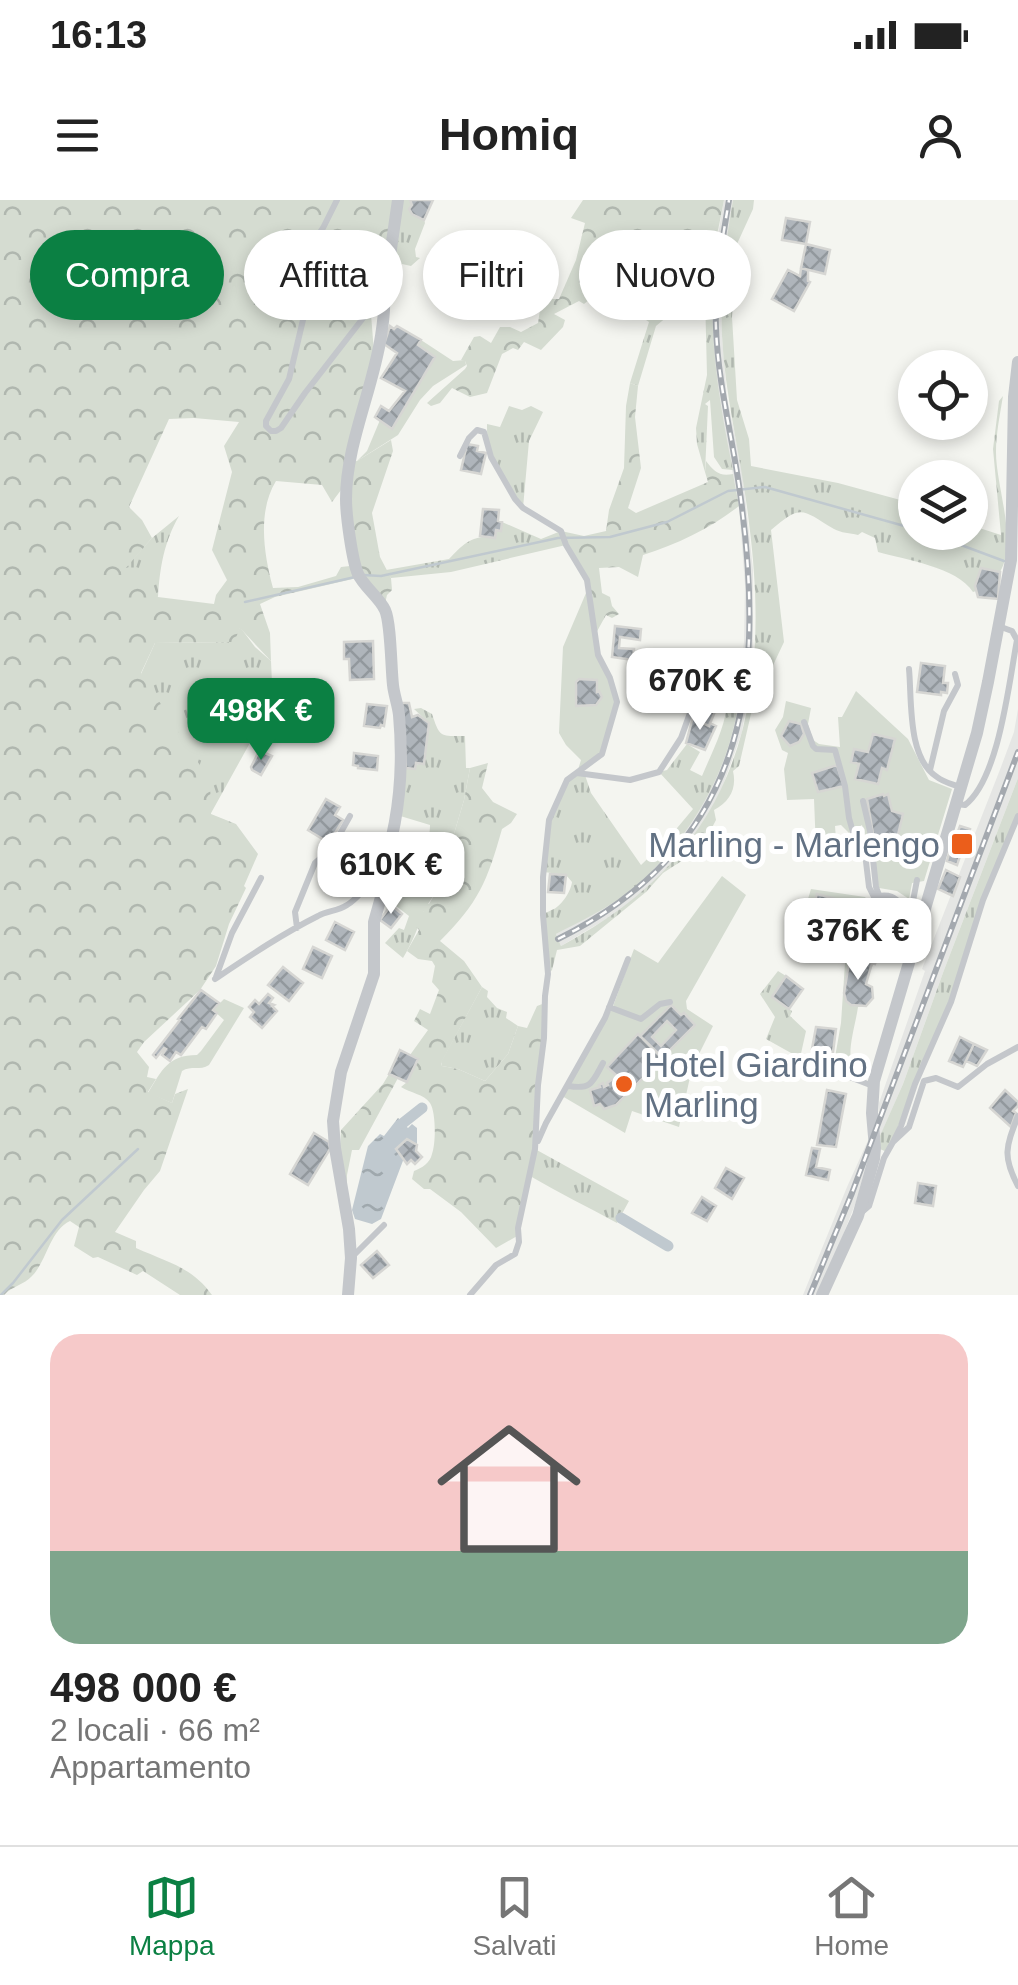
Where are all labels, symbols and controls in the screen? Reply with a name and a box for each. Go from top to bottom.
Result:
text: 16:13 [50,14,147,56]
icon: menu [50,108,105,163]
icon: person [913,108,968,163]
text: Homiq [439,109,579,160]
chip: Compra [30,230,224,320]
chip: Affitta [244,230,403,320]
chip: Filtri [423,230,559,320]
chip: Nuovo [579,230,751,320]
map controls [898,350,988,550]
button: locate [898,350,988,440]
button: layers [898,460,988,550]
pin: 670K € [619,648,781,733]
text: 670K € [648,662,752,698]
pin: 498K € [180,678,342,763]
text: 498K € [209,692,313,728]
place label: Marling - Marlengo [648,825,940,864]
marker: Marling - Marlengo [949,831,975,857]
pin: 610K € [310,832,472,917]
text: 610K € [339,846,443,882]
pin: 376K € [777,898,939,983]
text: 376K € [806,912,910,948]
place label: Hotel Giardino Marling [644,1045,868,1124]
marker: Hotel Giardino Marling [613,1073,635,1095]
icon: home [419,1399,599,1579]
text: 498 000 € [50,1664,237,1711]
text: 2 locali · 66 m² [50,1712,260,1748]
text: Appartamento [50,1749,251,1785]
tab: Mappa [129,1870,215,1962]
tab: Salvati [472,1870,556,1962]
tab: Home [814,1870,889,1962]

